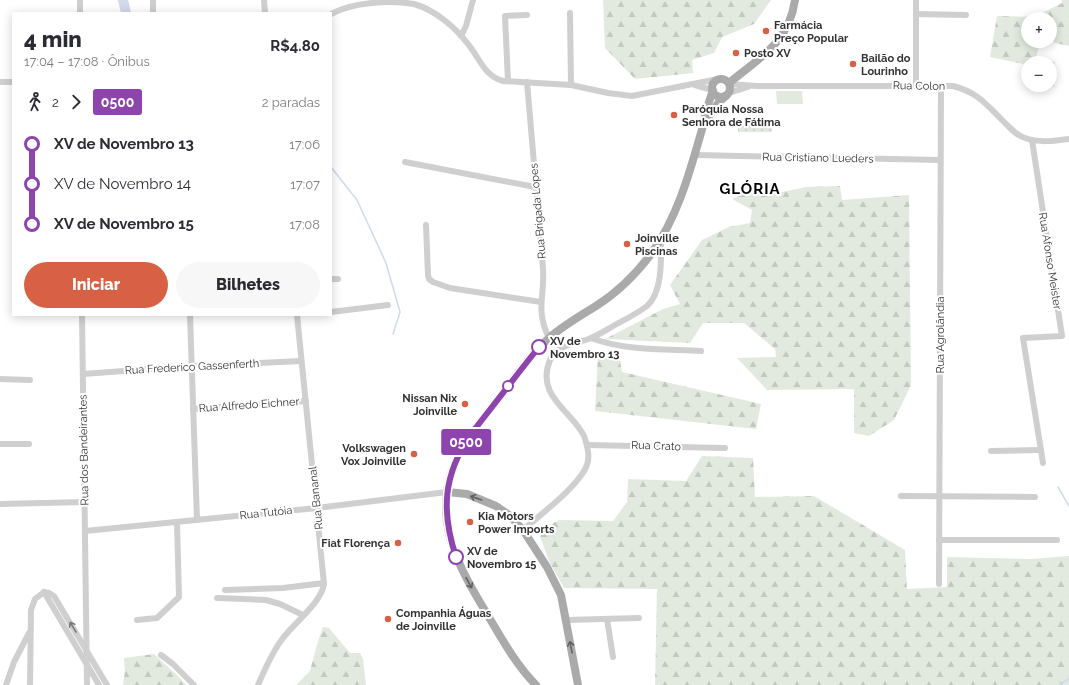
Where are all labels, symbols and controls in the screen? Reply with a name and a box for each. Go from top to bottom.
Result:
map controls [1021,12,1057,92]
button: + [1021,12,1057,48]
place label: Farmácia Preço Popular [774,19,849,45]
text: 4 min [24,26,82,52]
marker: Farmácia Preço Popular [761,26,771,36]
text: R$4.80 [270,37,320,55]
place label: Posto XV [744,47,791,60]
marker: Posto XV [731,48,741,58]
place label: Bailão do Lourinho [861,52,911,78]
text: 17:04 – 17:08 · Ônibus [24,54,150,69]
button: − [1021,56,1057,92]
marker: Bailão do Lourinho [848,59,858,69]
street label: Rua Colon [893,79,945,93]
icon: walk [24,91,46,113]
icon: forward [65,91,87,113]
text: 0500 [101,94,134,110]
text: 2 [52,95,59,110]
text: 2 paradas [262,95,320,110]
place label: Paróquia Nossa Senhora de Fátima [682,103,780,129]
marker: Paróquia Nossa Senhora de Fátima [669,110,679,120]
text: XV de Novembro 13 [54,135,194,153]
text: 17:06 [289,137,320,152]
street label: Rua Cristiano Lueders [762,151,874,165]
street label: Rua Brigada Lopes [527,163,549,259]
text: XV de Novembro 14 [54,175,191,193]
text: 17:07 [290,177,320,192]
district label: GLÓRIA [719,180,781,198]
street label: Rua Afonso Meister [1036,212,1064,311]
text: XV de Novembro 15 [54,215,194,233]
text: 17:08 [289,217,320,232]
place label: Joinville Piscinas [635,232,679,258]
marker: Joinville Piscinas [622,239,632,249]
button: Iniciar [24,262,168,308]
button: Bilhetes [176,262,320,308]
street label: Rua Agrolândia [934,296,947,374]
place label: XV de Novembro 13 [549,335,619,361]
marker: XV de Novembro 13 [531,339,547,355]
street label: Rua Frederico Gassenferth [124,357,260,377]
unlabelled marker [502,380,514,392]
place label: Nissan Nix Joinville [402,392,457,418]
street label: Rua dos Bandeirantes [77,394,91,506]
street label: Rua Alfredo Eichner [198,395,300,415]
marker: Nissan Nix Joinville [460,399,470,409]
line badge: 0500 [438,429,494,455]
text: 0500 [449,434,483,450]
street label: Rua Crato [631,439,682,453]
place label: Volkswagen Vox Joinville [341,442,406,468]
marker: Volkswagen Vox Joinville [409,449,419,459]
street label: Rua Bananal [306,466,326,530]
one-way arrow [471,493,483,501]
street label: Rua Tutóia [239,504,293,522]
place label: Kia Motors Power Imports [478,510,555,536]
marker: Kia Motors Power Imports [465,517,475,527]
place label: Fiat Florença [321,537,390,550]
marker: Fiat Florença [393,538,403,548]
place label: XV de Novembro 15 [466,545,536,571]
marker: XV de Novembro 15 [448,549,464,565]
one-way arrow [465,577,473,589]
place label: Companhia Águas de Joinville [396,606,492,633]
marker: Companhia Águas de Joinville [383,614,393,624]
one-way arrow [68,621,76,633]
one-way arrow [567,641,575,654]

